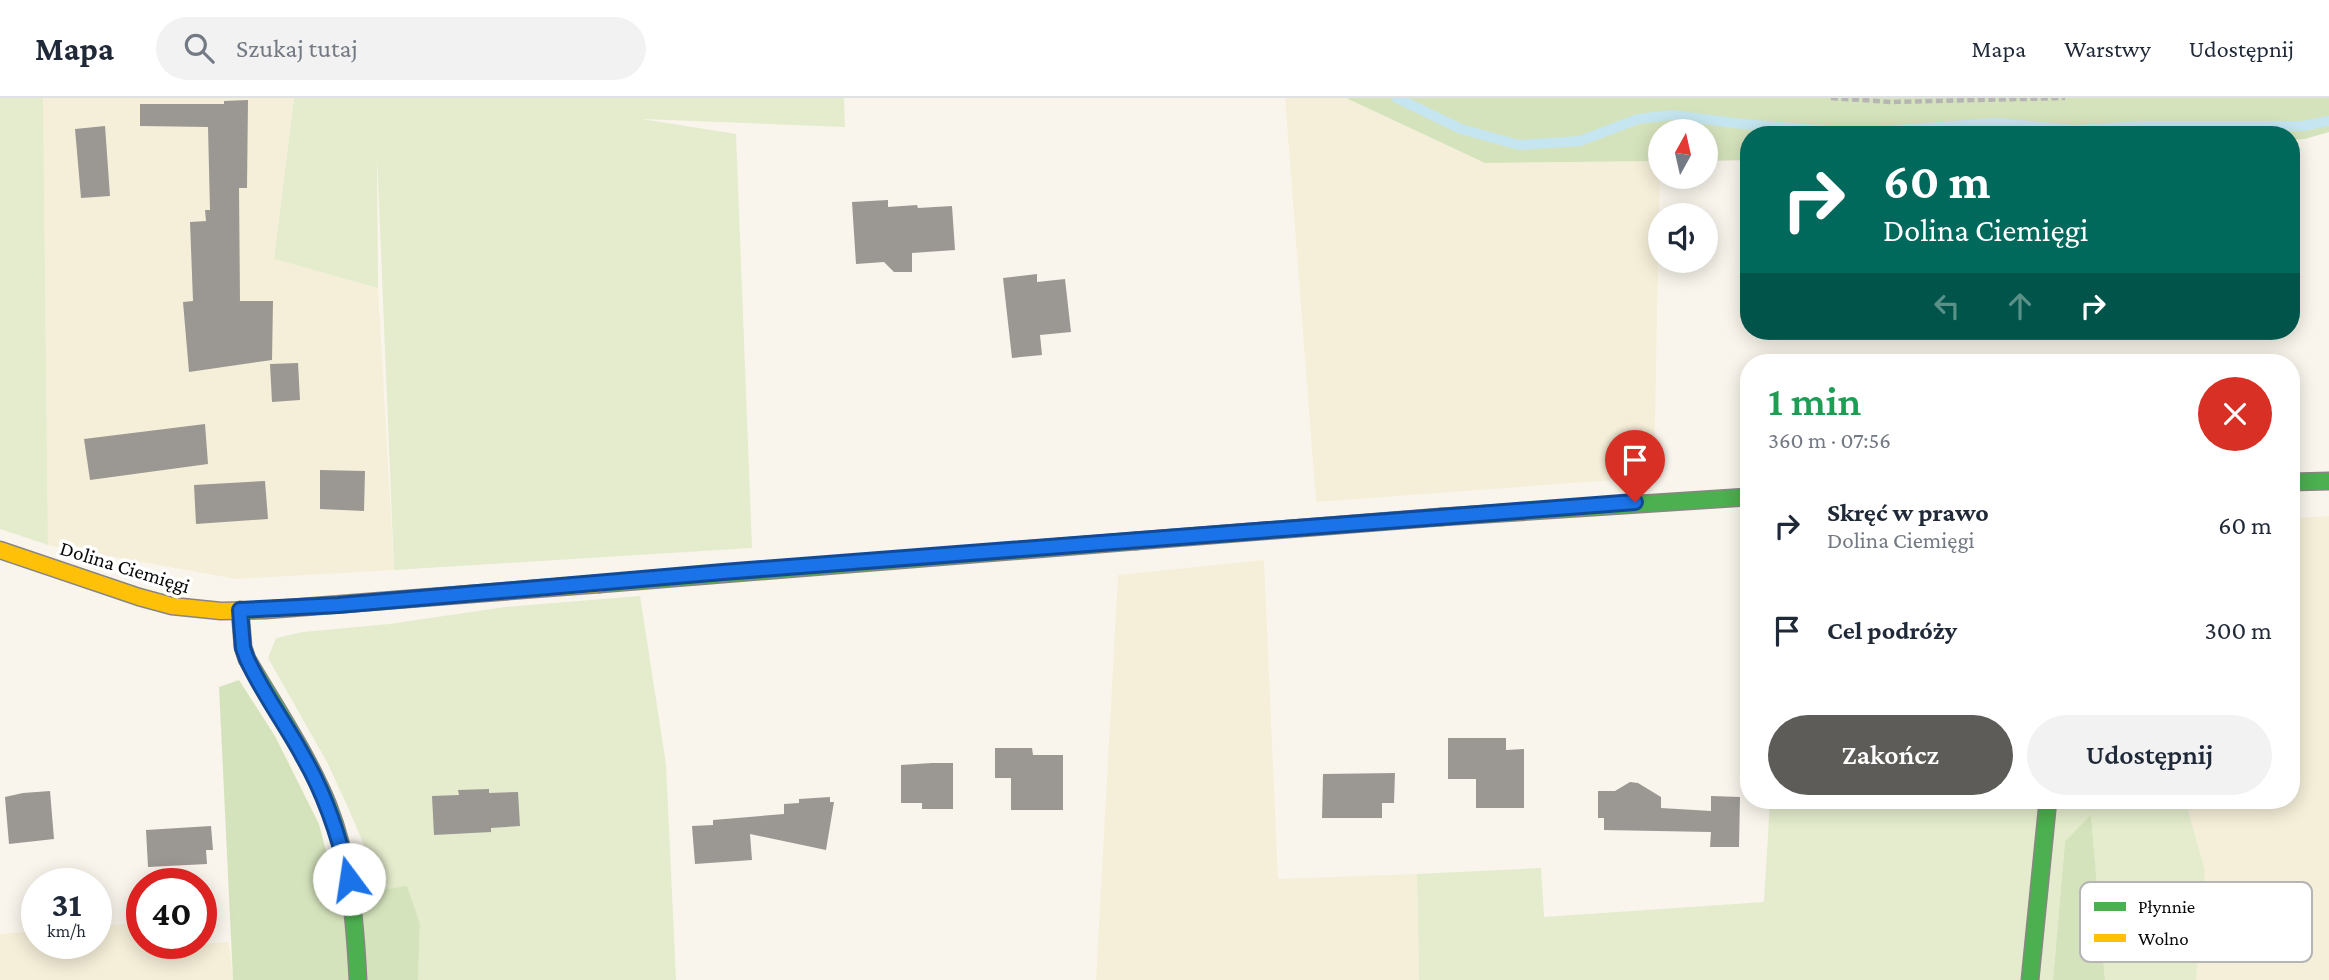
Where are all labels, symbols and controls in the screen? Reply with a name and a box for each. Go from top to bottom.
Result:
search box [156,17,646,80]
icon: search [180,29,218,67]
text: Mapa [35,30,114,67]
text: Szukaj tutaj [236,34,358,63]
text: Mapa [1971,35,2026,62]
text: Warstwy [2064,35,2151,62]
text: Udostępnij [2189,35,2294,62]
north arrow [1648,119,1718,189]
map controls [1648,119,1718,273]
icon: right [1768,154,1859,245]
text: 60 m [1883,154,1990,209]
button: sound [1648,203,1718,273]
text: Dolina Ciemięgi [1883,212,2088,248]
icon: left [1928,287,1966,325]
icon: ahead [2001,287,2039,325]
icon: right [2074,287,2112,325]
text: 1 min [1768,377,1861,424]
button: close [2198,377,2272,451]
text: 360 m · 07:56 [1768,427,1891,453]
pin [1605,430,1665,502]
icon: arrive [1616,441,1654,479]
text: Skręć w prawo [1827,498,1989,527]
icon: right [1768,507,1806,545]
text: 60 m [2218,511,2272,540]
text: Dolina Ciemięgi [1827,527,1975,553]
street label: Dolina Ciemięgi [57,536,193,598]
icon: arrive [1768,612,1806,650]
text: Cel podróży [1827,616,1957,645]
text: 300 m [2204,616,2272,645]
button: Zakończ [1768,715,2013,795]
button: Udostępnij [2027,715,2272,795]
position arrow [312,842,386,916]
speed limit sign: 40 [126,868,217,959]
legend [2080,882,2312,962]
text: 31 [51,885,82,924]
text: Płynnie [2138,896,2195,917]
text: km/h [47,921,86,941]
text: Wolno [2138,928,2189,949]

